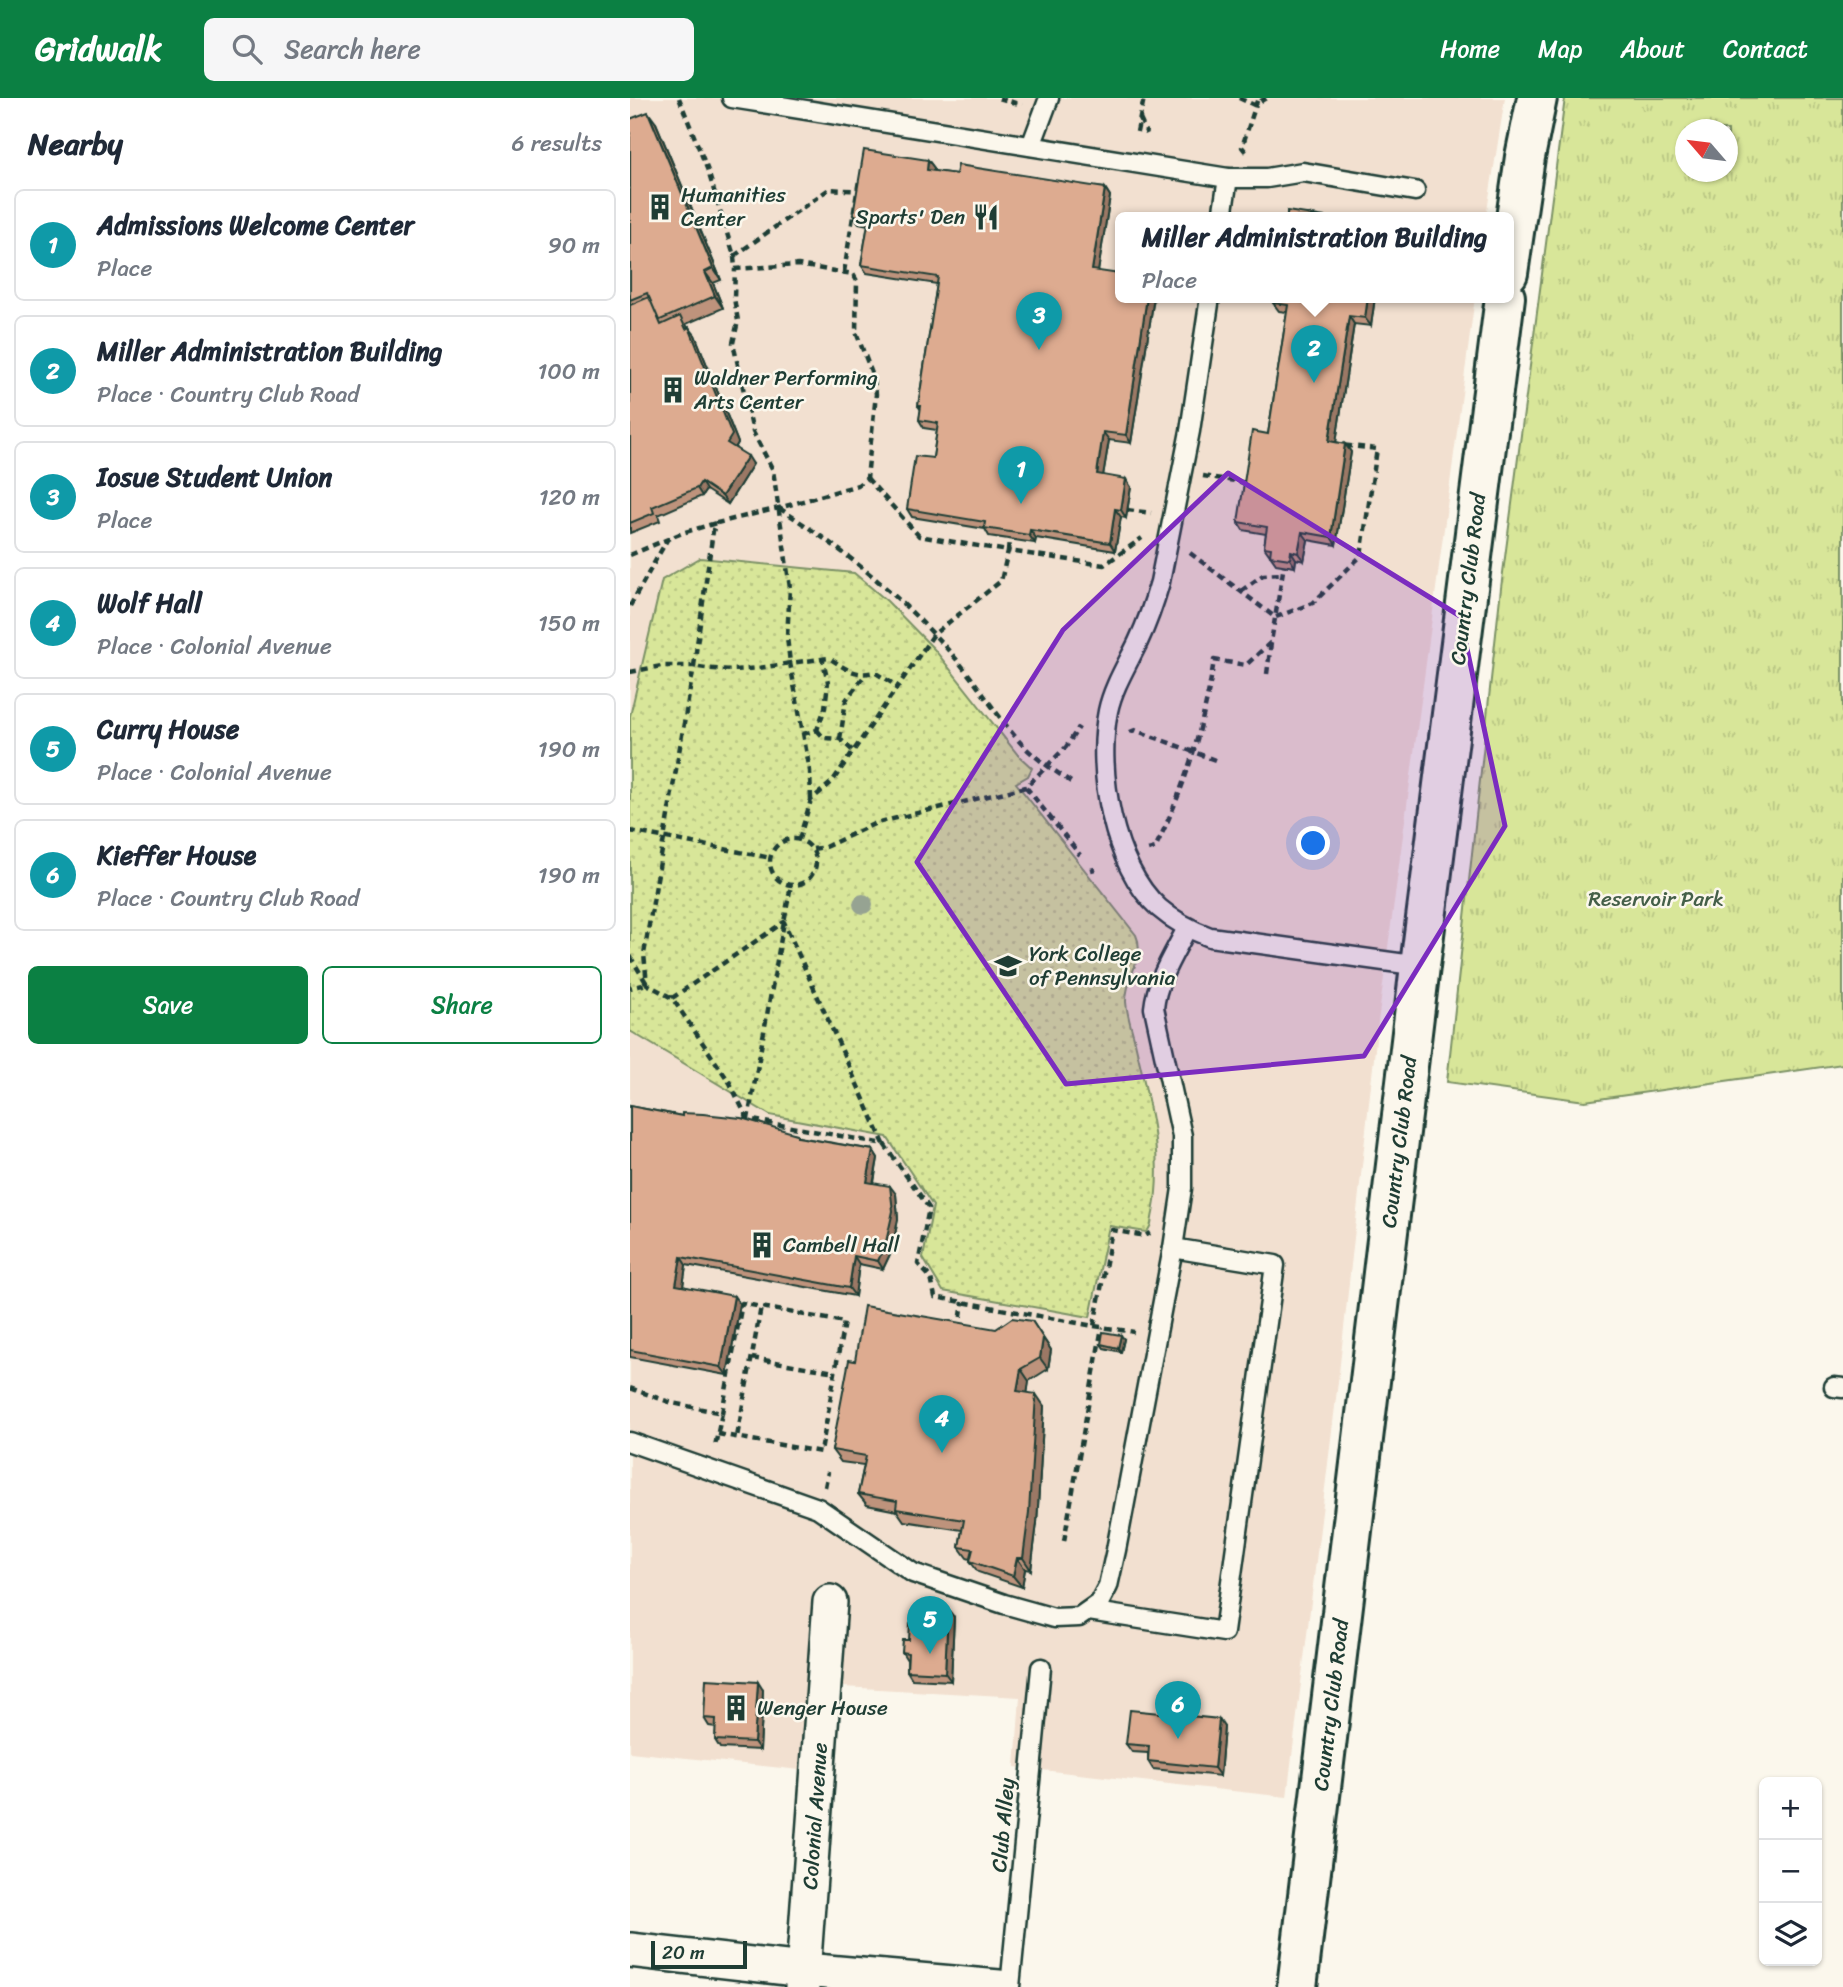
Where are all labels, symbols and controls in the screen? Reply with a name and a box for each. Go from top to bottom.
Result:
search box [204,18,694,81]
text: Gridwalk [35,20,162,78]
text: Search here [284,26,421,72]
text: Home [1440,28,1500,70]
text: Map [1538,28,1582,70]
text: About [1620,28,1685,70]
text: Contact [1723,28,1808,70]
icon: search [228,30,266,68]
text: Nearby [28,117,123,171]
north arrow [1675,119,1738,182]
text: 6 results [512,123,602,164]
place label: Humanities Center [681,176,786,238]
building icon: Humanities Center [645,192,675,222]
place label: Sparts' Den [855,198,965,236]
text: Admissions Welcome Center [97,202,414,248]
restaurant icon: Sparts' Den [971,202,1001,232]
popup [1115,212,1514,303]
text: Miller Administration Building [1142,214,1487,260]
text: 1 [48,225,58,266]
text: 90 m [548,225,600,266]
text: Place [97,248,152,289]
text: Place [1142,260,1197,301]
pin: 3 [1016,292,1062,350]
pin: 2 [1291,325,1337,383]
text: Miller Administration Building [97,328,443,374]
text: 2 [46,351,60,392]
text: 100 m [537,351,600,392]
place label: Waldner Performing Arts Center [693,359,878,421]
text: Place · Country Club Road [97,374,359,415]
building icon: Waldner Performing Arts Center [658,375,688,405]
pin: 1 [998,446,1044,504]
text: Iosue Student Union [97,454,332,500]
text: 3 [47,477,59,518]
text: 120 m [539,477,600,518]
street label: Country Club Road [1439,489,1498,667]
text: Place [97,500,152,541]
text: Wolf Hall [97,580,202,626]
text: 4 [46,603,60,644]
text: 150 m [538,603,600,644]
text: Place · Colonial Avenue [97,626,332,667]
text: Curry House [97,706,239,752]
text: 5 [46,729,60,770]
text: 190 m [538,729,600,770]
text: Place · Colonial Avenue [97,752,332,793]
your location [1296,826,1330,860]
text: Kieffer House [97,832,256,878]
text: 6 [46,855,60,896]
text: 190 m [538,855,600,896]
text: Place · Country Club Road [97,878,359,919]
park label: Reservoir Park [1588,880,1724,918]
place label: York College of Pennsylvania [1029,935,1176,997]
school or university icon: York College of Pennsylvania [993,951,1023,981]
button: Save [28,966,308,1044]
button: Share [322,966,602,1044]
street label: Country Club Road [1370,1052,1429,1230]
place label: Cambell Hall [783,1226,901,1264]
building icon: Cambell Hall [747,1230,777,1260]
pin: 4 [919,1395,965,1453]
pin: 5 [907,1596,953,1654]
street label: Country Club Road [1302,1615,1361,1793]
pin: 6 [1155,1681,1201,1739]
place label: Wenger House [757,1689,888,1727]
building icon: Wenger House [721,1693,751,1723]
street label: Colonial Avenue [791,1741,839,1891]
street label: Club Alley [980,1776,1026,1874]
map controls [1759,1777,1822,1966]
button: + [1759,1777,1822,1840]
button: − [1759,1840,1822,1903]
button: layers [1759,1903,1822,1966]
text: 20 m [662,1936,705,1969]
scale bar [651,1938,747,1970]

